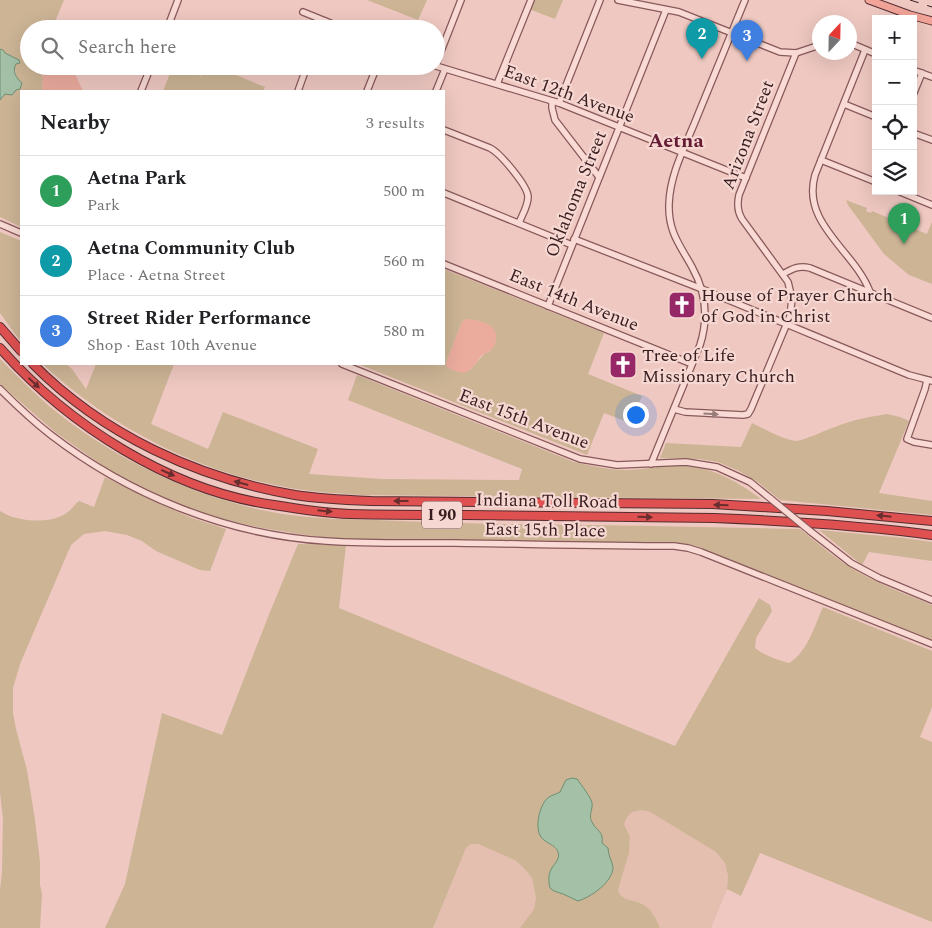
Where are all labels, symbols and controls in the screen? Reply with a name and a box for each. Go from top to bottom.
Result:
north arrow [812,15,857,60]
map controls [872,15,917,195]
button: + [872,15,917,60]
pin: 2 [686,18,718,59]
search box [20,20,445,75]
pin: 3 [731,20,763,61]
text: Search here [78,33,177,62]
icon: search [38,34,66,62]
street label: East 12th Avenue [500,58,638,130]
button: − [872,60,917,105]
street label: Arizona Street [715,76,781,194]
button: locate [872,105,917,150]
text: Nearby [40,107,110,139]
text: 3 results [366,111,425,135]
district label: Aetna [648,126,704,156]
street label: Oklahoma Street [538,127,614,261]
button: layers [872,150,917,195]
text: Aetna Park [87,164,186,193]
text: 1 [52,179,60,203]
text: 500 m [383,179,425,203]
text: Park [87,193,120,217]
pin: 1 [888,203,920,244]
text: Aetna Community Club [87,234,295,263]
text: 2 [52,249,60,273]
text: 560 m [383,249,425,273]
street label: East 14th Avenue [505,262,643,338]
text: Place · Aetna Street [87,263,225,287]
place label: House of Prayer Church of God in Christ [701,282,893,330]
church icon: House of Prayer Church of God in Christ [667,290,697,320]
text: Street Rider Performance [87,304,311,333]
text: 3 [52,319,60,343]
text: 580 m [383,319,425,343]
text: Shop · East 10th Avenue [87,333,257,357]
place label: Tree of Life Missionary Church [642,342,795,390]
church icon: Tree of Life Missionary Church [608,350,638,380]
one-way arrow [27,377,39,389]
street label: East 15th Avenue [455,382,593,456]
your location [623,402,649,428]
one-way arrow [703,410,719,418]
one-way arrow [161,470,175,478]
one-way arrow [233,479,248,487]
street label: Indiana Toll Road [476,486,618,516]
one-way arrow [393,497,409,505]
one-way arrow [713,500,729,508]
road number: I 90 [422,502,462,528]
one-way arrow [317,507,333,515]
one-way arrow [875,512,891,520]
one-way arrow [637,513,653,521]
street label: East 15th Place [484,515,606,545]

